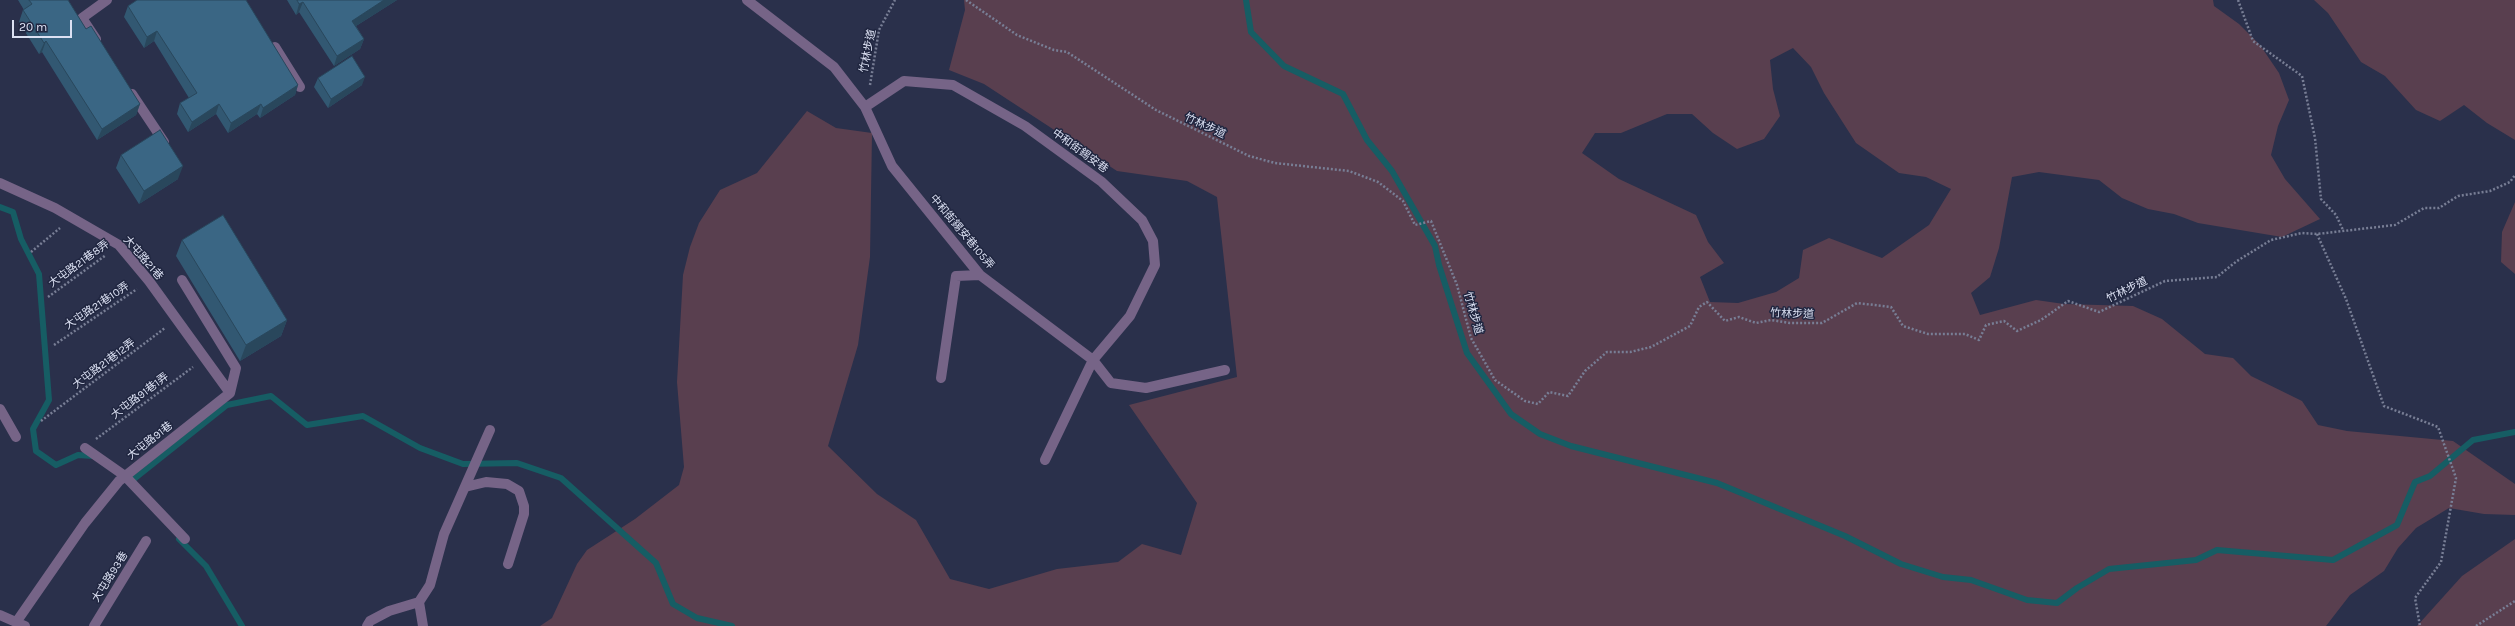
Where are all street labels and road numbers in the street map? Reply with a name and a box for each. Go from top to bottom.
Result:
street label: 竹林步道 [857,28,879,74]
street label: 竹林步道 [1182,111,1228,141]
street label: 中和街錫安巷 [1049,126,1111,176]
street label: 中和街錫安巷105弄 [927,192,997,272]
street label: 大屯路21巷 [120,233,166,283]
street label: 大屯路21巷8弄 [46,238,112,290]
street label: 竹林步道 [2104,274,2150,306]
street label: 大屯路21巷10弄 [62,280,132,332]
street label: 竹林步道 [1461,290,1485,336]
street label: 竹林步道 [1770,307,1814,321]
street label: 大屯路21巷12弄 [70,336,138,392]
street label: 大屯路91巷1弄 [109,370,171,422]
street label: 大屯路91巷 [125,419,175,463]
street label: 大屯路93巷 [89,549,131,605]

